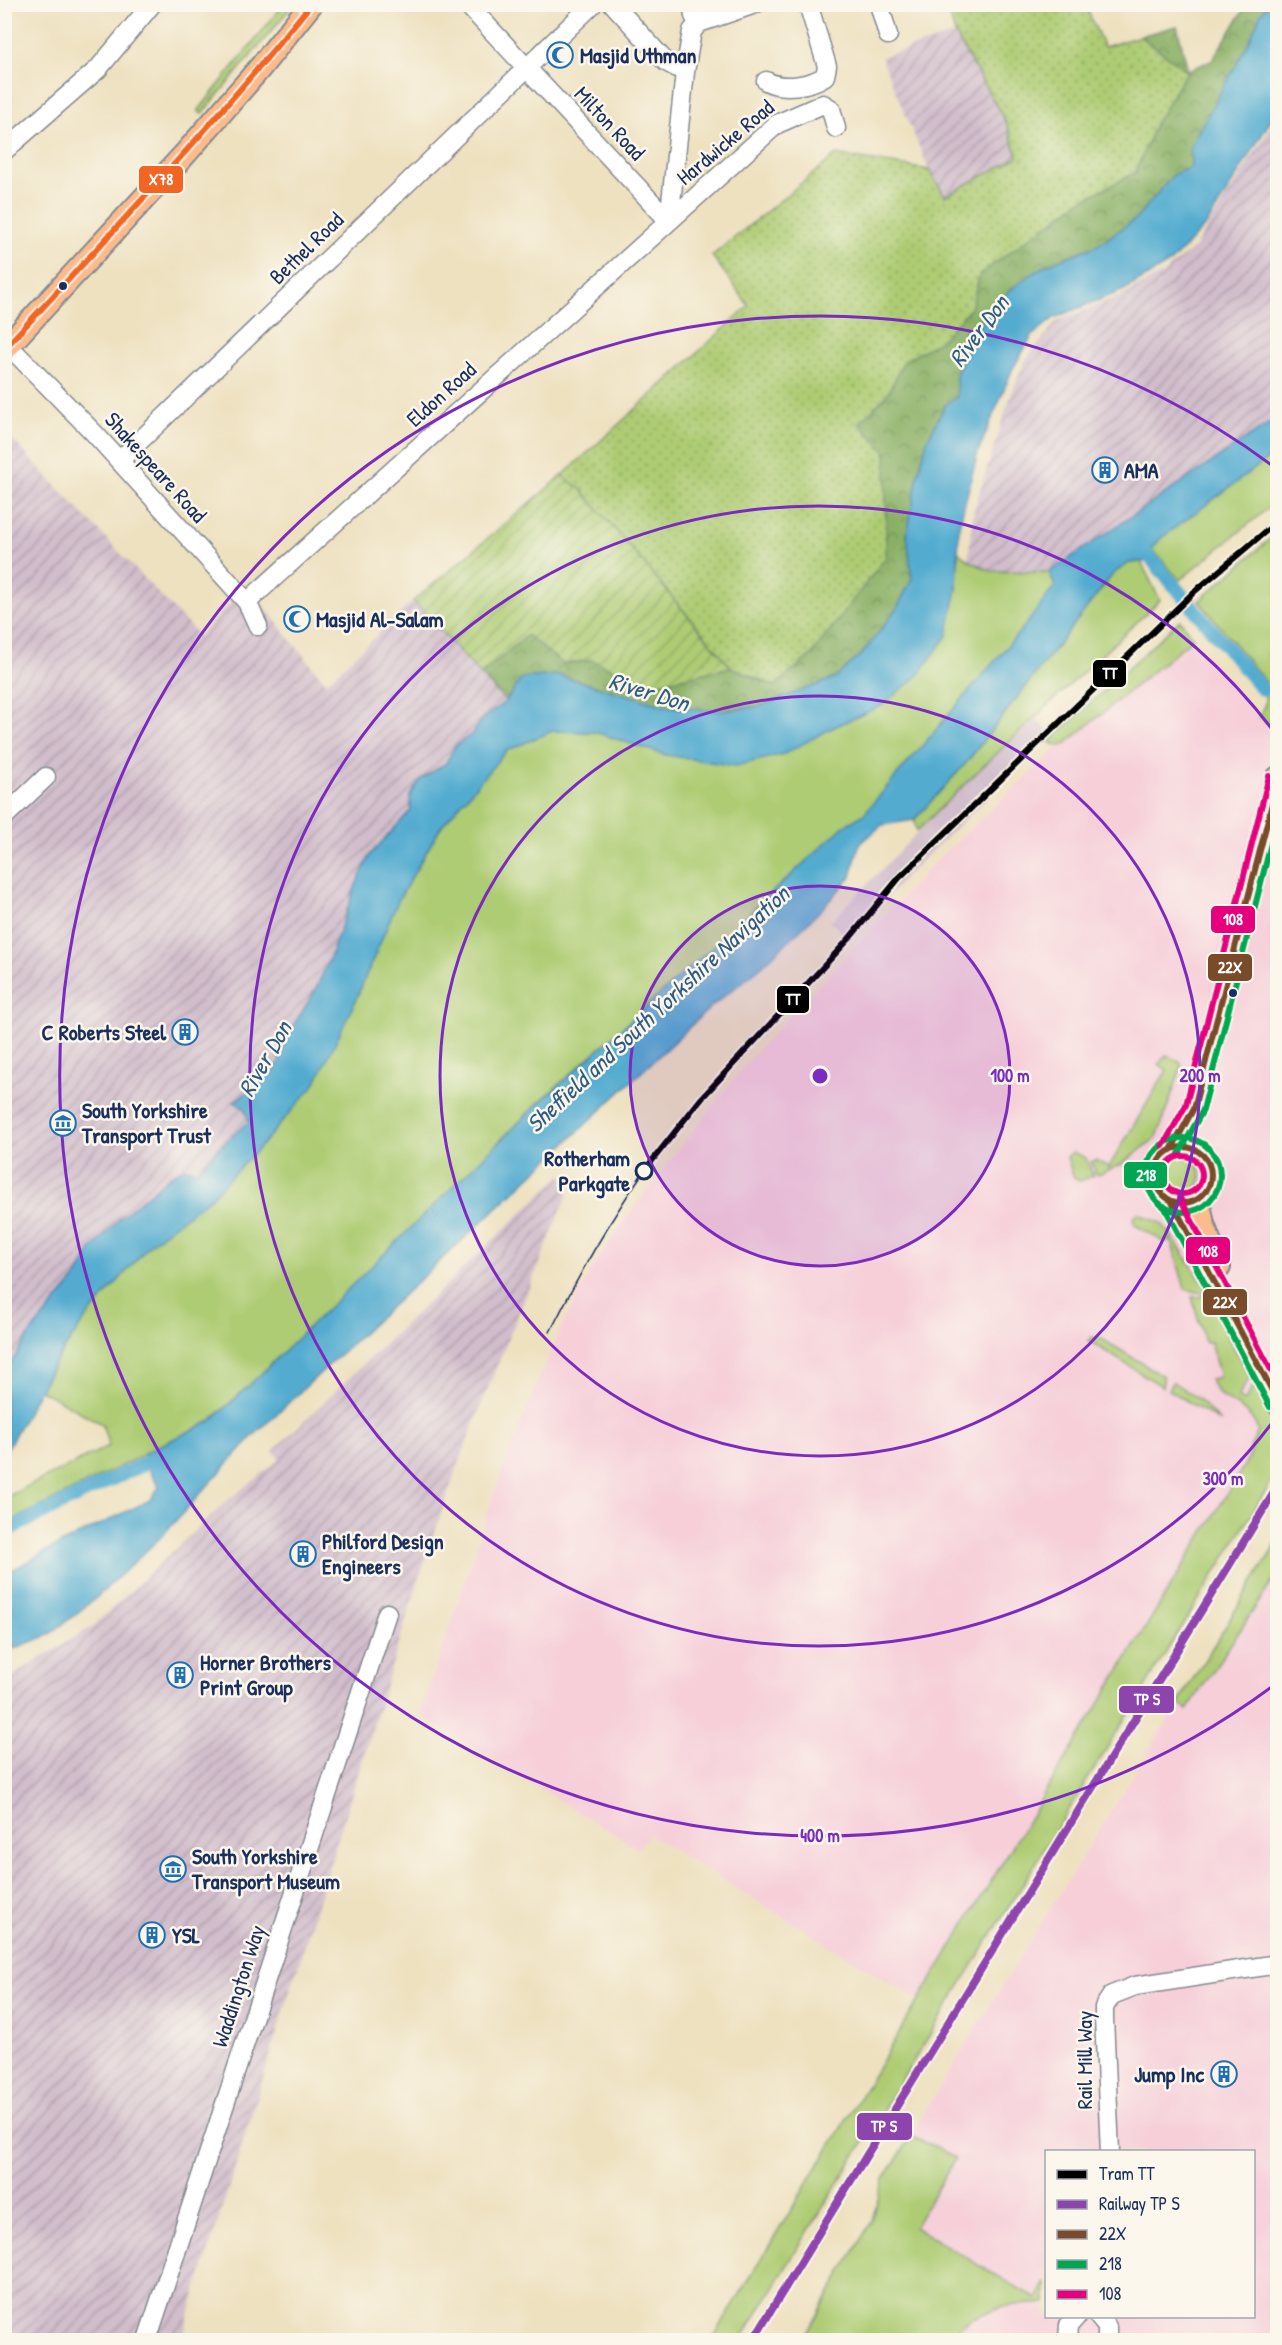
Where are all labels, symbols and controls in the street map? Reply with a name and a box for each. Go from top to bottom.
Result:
mosque icon: Masjid Uthman [545,40,575,70]
place label: Masjid Uthman [580,40,696,70]
street label: Milton Road [568,79,652,167]
street label: Hardwicke Road [670,92,780,192]
line badge: X78 [138,165,184,194]
text: X78 [149,168,173,190]
street label: Bethel Road [262,205,350,291]
unlabelled marker [57,280,69,292]
water label: River Don [941,286,1017,373]
street label: Eldon Road [400,354,483,433]
street label: Shakespeare Road [98,405,214,529]
building icon: AMA [1090,455,1120,485]
place label: AMA [1124,455,1159,485]
mosque icon: Masjid Al-Salam [282,604,312,634]
place label: Masjid Al-Salam [316,604,444,634]
line badge: TT [1092,659,1127,688]
text: TT [1102,662,1118,684]
water label: River Don [605,664,695,719]
water label: Sheffield and South Yorkshire Navigation [519,876,798,1140]
line badge: 108 [1210,905,1256,934]
text: 108 [1223,908,1243,930]
line badge: 22X [1207,953,1253,982]
text: 22X [1218,956,1243,978]
line badge: TT [776,985,810,1014]
unlabelled marker [1227,987,1239,999]
text: TT [785,988,801,1010]
water label: River Don [230,1013,300,1102]
place label: C Roberts Steel [42,1017,167,1047]
building icon: C Roberts Steel [170,1017,200,1047]
text: 100 m [990,1063,1030,1088]
text: 200 m [1180,1063,1220,1088]
centre of rings [810,1066,830,1086]
place label: South Yorkshire Transport Trust [81,1095,212,1151]
museum icon: South Yorkshire Transport Trust [48,1108,78,1138]
place label: Rotherham Parkgate [544,1143,630,1199]
line badge: 218 [1123,1161,1168,1189]
marker: Rotherham Parkgate [635,1162,653,1180]
text: 218 [1136,1164,1156,1186]
line badge: 108 [1185,1236,1231,1265]
text: 108 [1198,1240,1218,1262]
line badge: 22X [1202,1288,1248,1316]
text: 22X [1213,1291,1238,1313]
text: 300 m [1203,1466,1243,1491]
place label: Philford Design Engineers [322,1526,444,1582]
building icon: Philford Design Engineers [288,1539,318,1569]
place label: Horner Brothers Print Group [200,1647,331,1703]
building icon: Horner Brothers Print Group [165,1660,195,1690]
line badge: TP S [1118,1685,1175,1714]
text: TP S [1133,1688,1161,1710]
text: 400 m [800,1823,840,1848]
place label: South Yorkshire Transport Museum [191,1841,340,1897]
museum icon: South Yorkshire Transport Museum [158,1854,188,1884]
building icon: YSL [137,1920,167,1950]
place label: YSL [172,1920,200,1950]
street label: Waddington Way [204,1921,272,2051]
street label: Rail Mill Way [1069,2011,1099,2109]
place label: Jump Inc [1134,2059,1204,2090]
building icon: Jump Inc [1209,2059,1239,2089]
line badge: TP S [856,2112,913,2141]
text: TP S [870,2115,898,2137]
legend [1045,2150,1255,2318]
text: Tram TT [1099,2161,1155,2186]
text: Railway TP S [1099,2191,1180,2216]
text: 22X [1099,2221,1127,2246]
text: 218 [1099,2251,1122,2276]
text: 108 [1099,2281,1122,2306]

